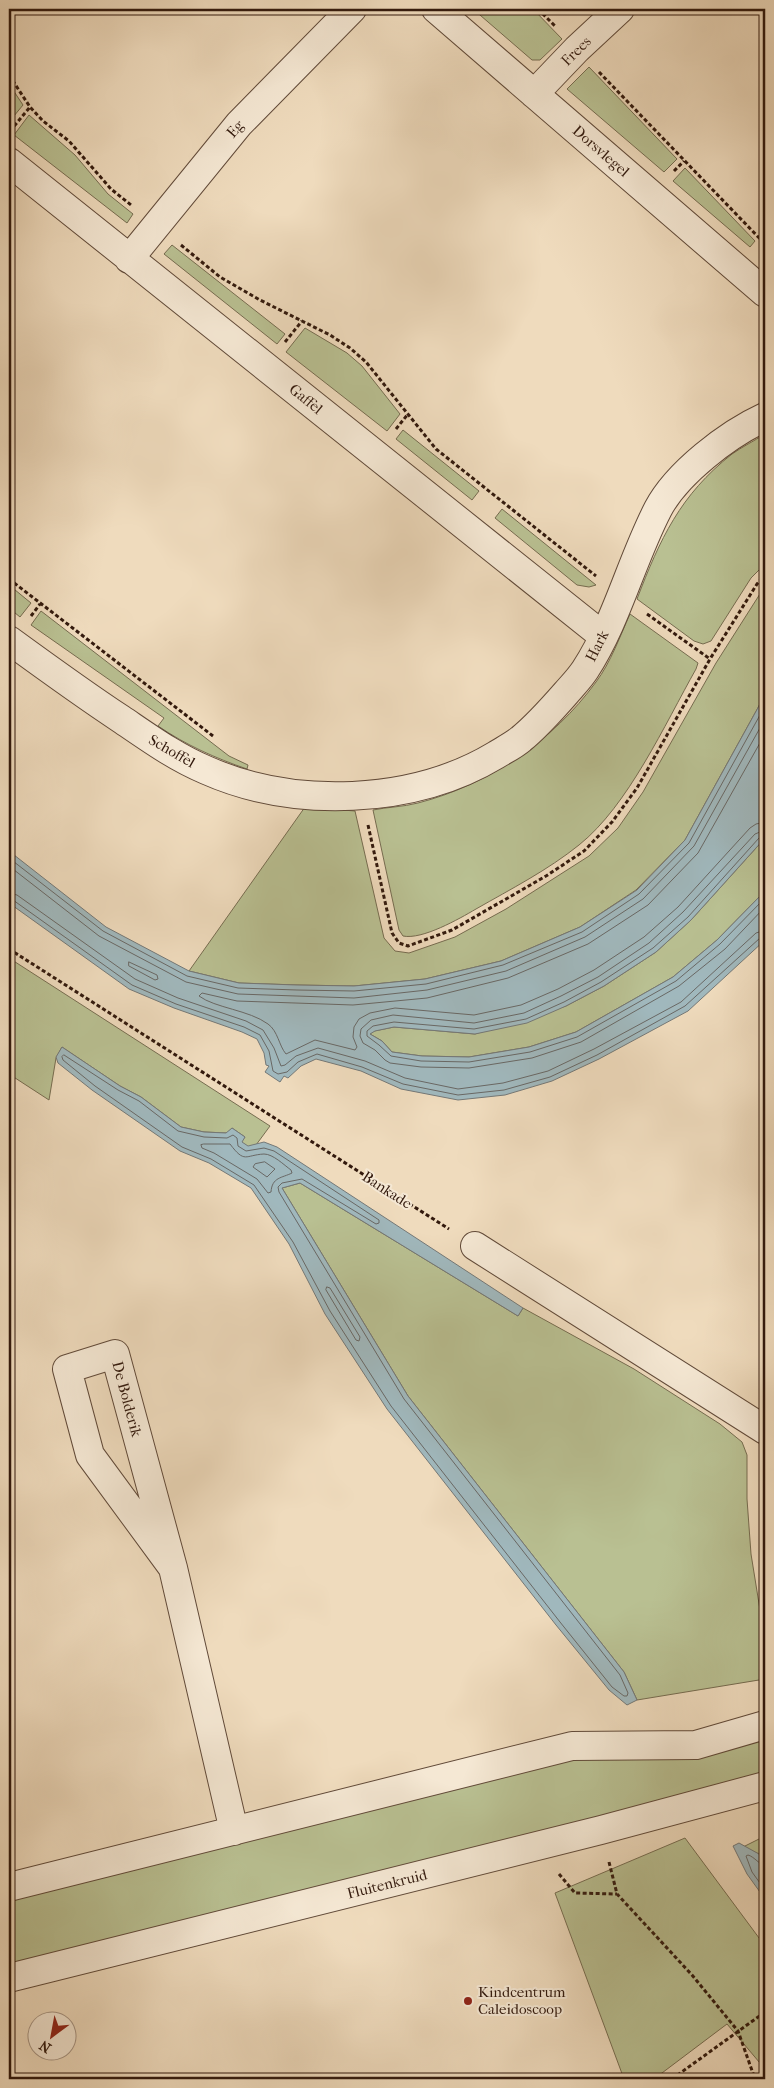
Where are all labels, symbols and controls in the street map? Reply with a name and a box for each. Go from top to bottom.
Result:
street label: Frees [557,32,595,70]
street label: Eg [223,116,248,141]
street label: Dorsvlegel [569,121,633,181]
street label: Gaffel [286,380,326,418]
street label: Hark [582,627,613,665]
street label: Schoffel [146,731,198,771]
street label: Bankade [359,1167,416,1213]
street label: De Bolderik [108,1359,146,1439]
street label: Fluitenkruid [345,1865,430,1903]
place label: Kindcentrum Caleidoscoop [478,1983,566,2018]
marker: Kindcentrum Caleidoscoop [462,1995,474,2007]
north arrow [28,2010,78,2060]
text: N [36,2036,54,2057]

